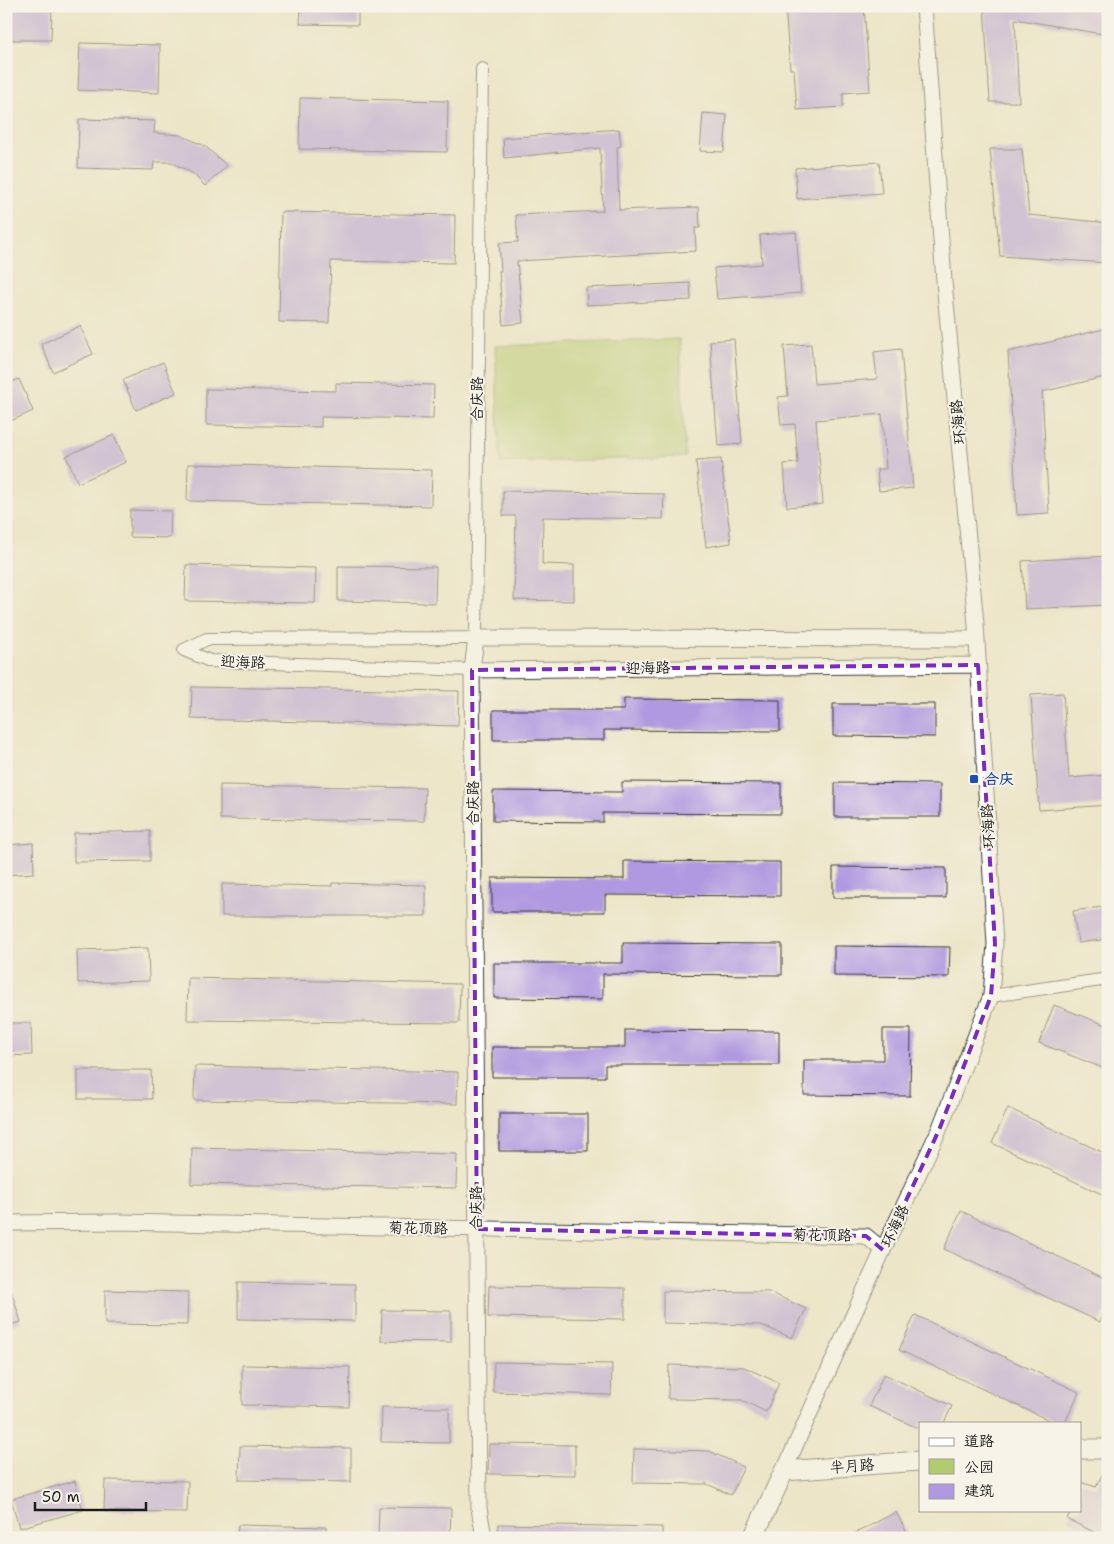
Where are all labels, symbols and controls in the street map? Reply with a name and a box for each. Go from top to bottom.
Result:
street label: 合庆路 [467,376,487,422]
street label: 环海路 [946,399,970,445]
street label: 迎海路 [220,651,266,673]
street label: 迎海路 [625,658,671,678]
place label: 合庆 [984,769,1014,789]
marker: 合庆 [968,773,980,785]
street label: 合庆路 [463,780,483,826]
street label: 环海路 [977,803,999,849]
street label: 合庆路 [466,1185,486,1231]
street label: 环海路 [876,1201,914,1251]
street label: 菊花顶路 [388,1217,448,1239]
street label: 菊花顶路 [792,1224,852,1246]
legend [919,1422,1082,1512]
text: 道路 [964,1431,994,1451]
street label: 半月路 [829,1454,875,1478]
text: 公园 [964,1457,994,1477]
scale bar [35,1479,146,1511]
text: 建筑 [964,1481,994,1501]
text: 50 m [42,1487,80,1507]

